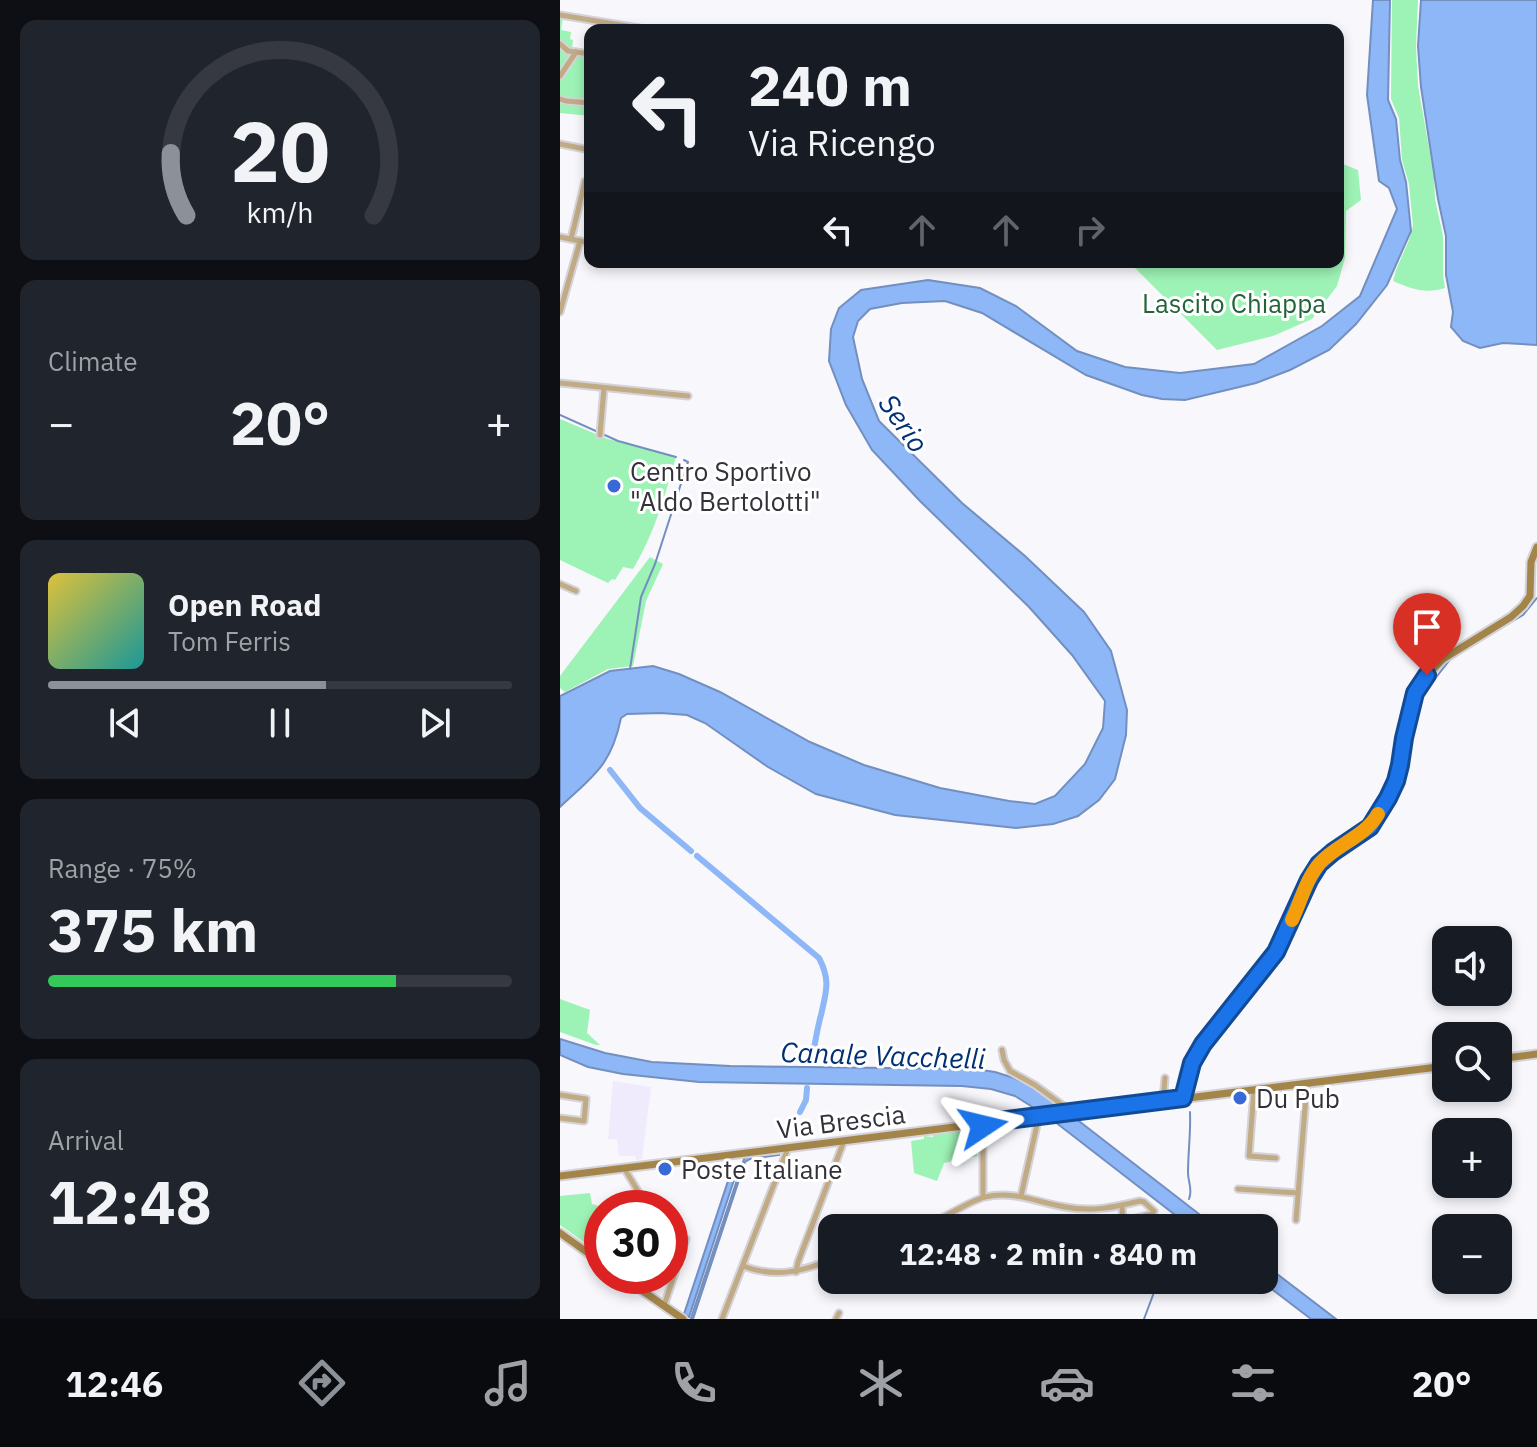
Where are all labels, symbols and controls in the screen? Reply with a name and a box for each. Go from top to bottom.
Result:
text: 240 m [748,49,912,121]
icon: left [616,56,720,160]
text: 20 [230,96,330,204]
text: Via Ricengo [748,119,936,166]
text: km/h [246,194,314,231]
icon: left [816,208,860,252]
icon: ahead [900,208,944,252]
icon: ahead [984,208,1028,252]
icon: right [1068,208,1112,252]
park label: Lascito Chiappa [1142,286,1326,320]
text: Climate [48,344,138,378]
text: 20° [230,383,330,462]
water label: Serio [871,386,937,460]
text: − [48,394,74,451]
text: + [486,394,512,451]
place label: Centro Sportivo "Aldo Bertolotti" [630,454,821,518]
marker: Centro Sportivo "Aldo Bertolotti" [605,477,623,495]
text: Open Road [168,585,321,624]
pin [1393,593,1461,675]
icon: arrive [1405,605,1449,649]
text: Tom Ferris [168,624,291,658]
icon: previous [103,701,147,745]
icon: pause [258,701,302,745]
icon: next [413,701,457,745]
text: Range · 75% [48,851,197,885]
text: 375 km [48,890,258,969]
map controls [1432,926,1512,1294]
button: sound [1432,926,1512,1006]
button: search [1432,1022,1512,1102]
water label: Canale Vacchelli [780,1033,987,1077]
place label: Du Pub [1256,1081,1340,1115]
position arrow [941,1084,1025,1168]
marker: Du Pub [1231,1089,1249,1107]
street label: Via Brescia [775,1096,907,1146]
button: + [1432,1118,1512,1198]
text: Arrival [48,1123,124,1157]
place label: Poste Italiane [681,1152,843,1186]
marker: Poste Italiane [656,1160,674,1178]
text: 12:48 [48,1162,212,1241]
speed limit sign: 30 [584,1190,688,1294]
button: − [1432,1214,1512,1294]
text: 12:48 · 2 min · 840 m [899,1234,1197,1273]
icon: directions [294,1355,350,1411]
icon: music [480,1355,536,1411]
icon: phone [666,1355,722,1411]
icon: climate [853,1355,909,1411]
icon: car [1039,1355,1095,1411]
icon: filters [1225,1355,1281,1411]
text: 12:46 [65,1360,163,1407]
text: 20° [1412,1360,1472,1407]

